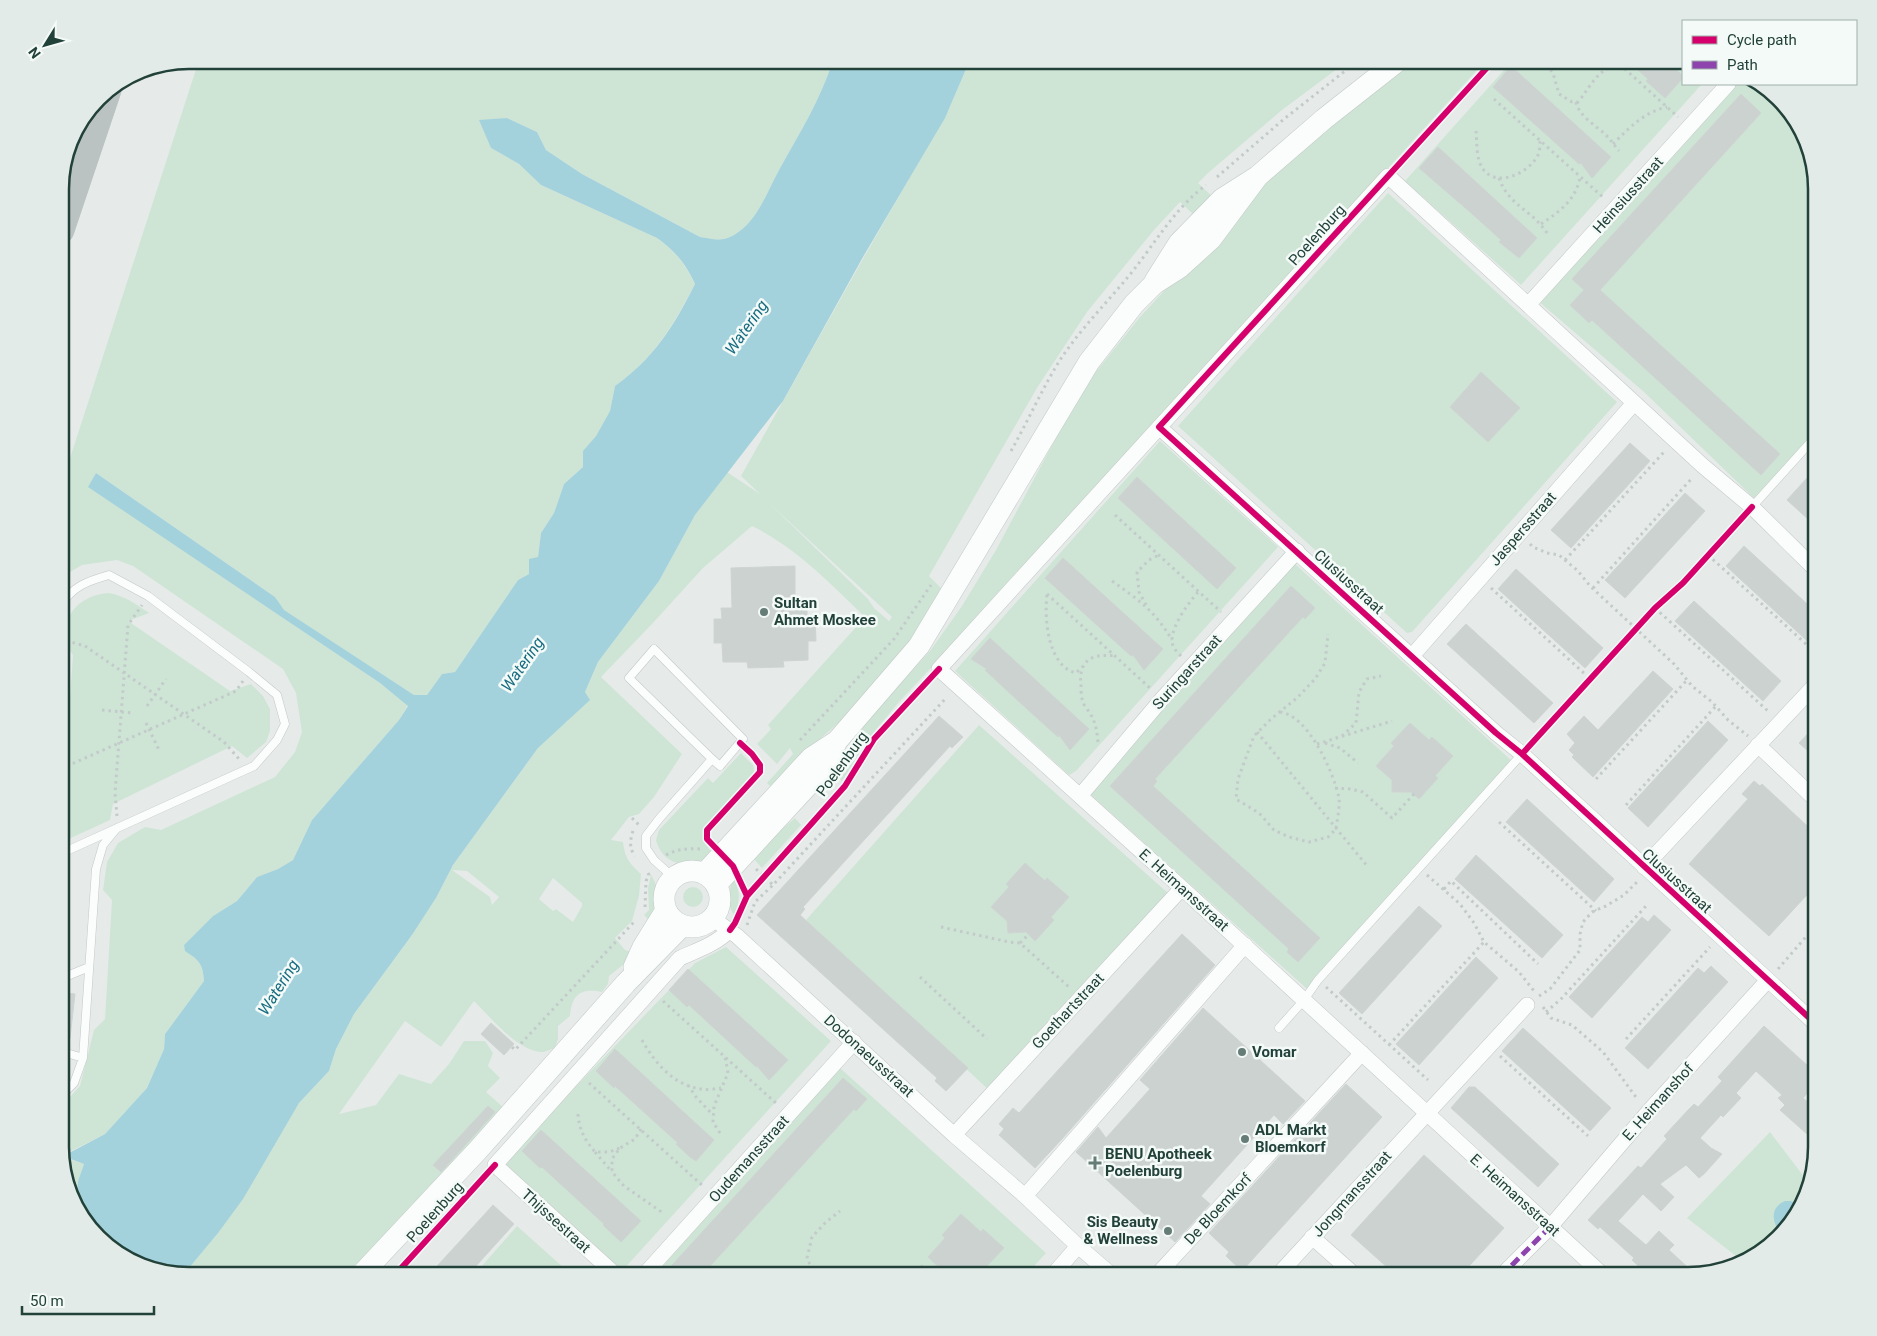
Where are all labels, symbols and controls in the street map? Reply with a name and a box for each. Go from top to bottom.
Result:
north arrow [20,20,70,70]
legend [1682,20,1857,85]
text: Cycle path [1727,31,1797,49]
text: N [25,44,44,62]
text: Path [1727,56,1758,74]
street label: Heinsiusstraat [1589,153,1667,237]
street label: Poelenburg [1285,201,1349,269]
water label: Watering [721,296,772,358]
street label: Jaspersstraat [1486,488,1560,570]
street label: Clusiusstraat [1310,546,1388,618]
place label: Sultan Ahmet Moskee [774,594,876,629]
marker: Sultan Ahmet Moskee [758,606,770,618]
street label: Suringarstraat [1149,631,1225,713]
water label: Watering [497,633,548,695]
street label: Poelenburg [812,728,872,800]
street label: E. Heimansstraat [1135,845,1233,935]
street label: Clusiusstraat [1638,845,1716,917]
water label: Watering [254,956,303,1018]
street label: Goethartstraat [1028,969,1108,1053]
street label: Dodonaeusstraat [820,1011,918,1101]
place label: Vomar [1252,1043,1297,1061]
marker: Vomar [1236,1046,1248,1058]
street label: E. Heimanshof [1619,1059,1698,1144]
street label: Oudemansstraat [705,1112,793,1206]
place label: ADL Markt Bloemkorf [1255,1121,1326,1156]
marker: ADL Markt Bloemkorf [1239,1133,1251,1145]
place label: BENU Apotheek Poelenburg [1105,1145,1213,1180]
street label: Jongmansstraat [1309,1147,1395,1241]
street label: E. Heimansstraat [1466,1150,1564,1240]
marker: BENU Apotheek Poelenburg [1089,1157,1101,1169]
street label: De Bloemkorf [1180,1169,1256,1248]
street label: Poelenburg [403,1178,467,1246]
street label: Thijssestraat [518,1185,594,1257]
place label: Sis Beauty & Wellness [1084,1213,1158,1248]
marker: Sis Beauty & Wellness [1162,1225,1174,1237]
scale bar [22,1284,155,1316]
text: 50 m [30,1292,64,1310]

